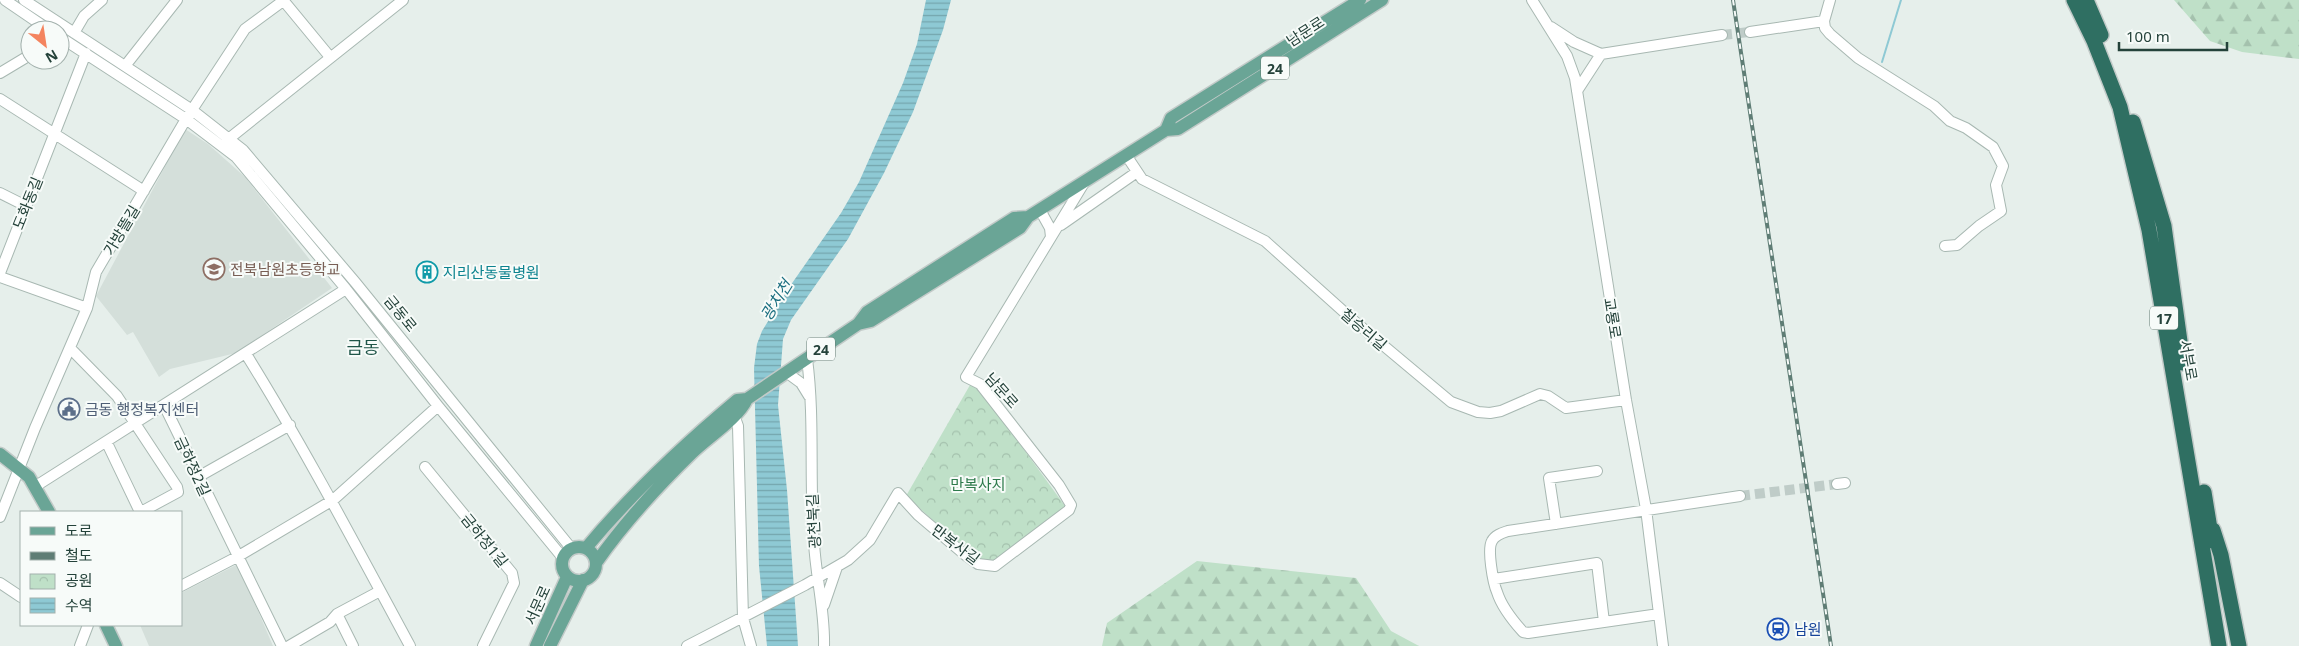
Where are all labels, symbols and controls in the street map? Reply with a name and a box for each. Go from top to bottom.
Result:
street label: 남문로 [1282,11,1328,51]
north arrow [20,20,70,70]
scale bar [2119,20,2226,52]
text: 100 m [2126,26,2170,46]
text: N [42,46,61,68]
road number: 24 [1261,56,1289,80]
street label: 도화동길 [7,174,47,232]
street label: 가방뜰길 [98,201,144,259]
school or university icon: 전북남원초등학교 [202,257,226,281]
place label: 전북남원초등학교 [230,259,340,279]
building icon: 지리산동물병원 [415,260,439,284]
place label: 지리산동물병원 [443,262,540,282]
water label: 광치천 [755,274,798,325]
street label: 금동로 [380,291,422,335]
street label: 교룡로 [1600,296,1626,340]
street label: 칠승리길 [1337,303,1391,355]
road number: 17 [2150,306,2178,330]
district label: 금동 [346,335,380,359]
road number: 24 [807,338,835,360]
street label: 서부로 [2176,338,2202,382]
street label: 남문로 [981,368,1023,412]
public building icon: 금동 행정복지센터 [57,397,81,421]
place label: 금동 행정복지센터 [85,399,199,419]
street label: 금하정2길 [170,433,216,499]
park label: 만복사지 [950,474,1006,494]
street label: 광천북길 [802,493,824,549]
street label: 금하정1길 [457,509,513,571]
legend [20,511,182,626]
street label: 만복사길 [928,519,984,569]
text: 도로 [65,520,93,540]
text: 철도 [65,545,93,565]
text: 공원 [65,570,93,590]
street label: 서문로 [519,582,555,628]
text: 수역 [65,595,93,615]
station icon: 남원 [1766,617,1790,641]
place label: 남원 [1794,619,1822,639]

